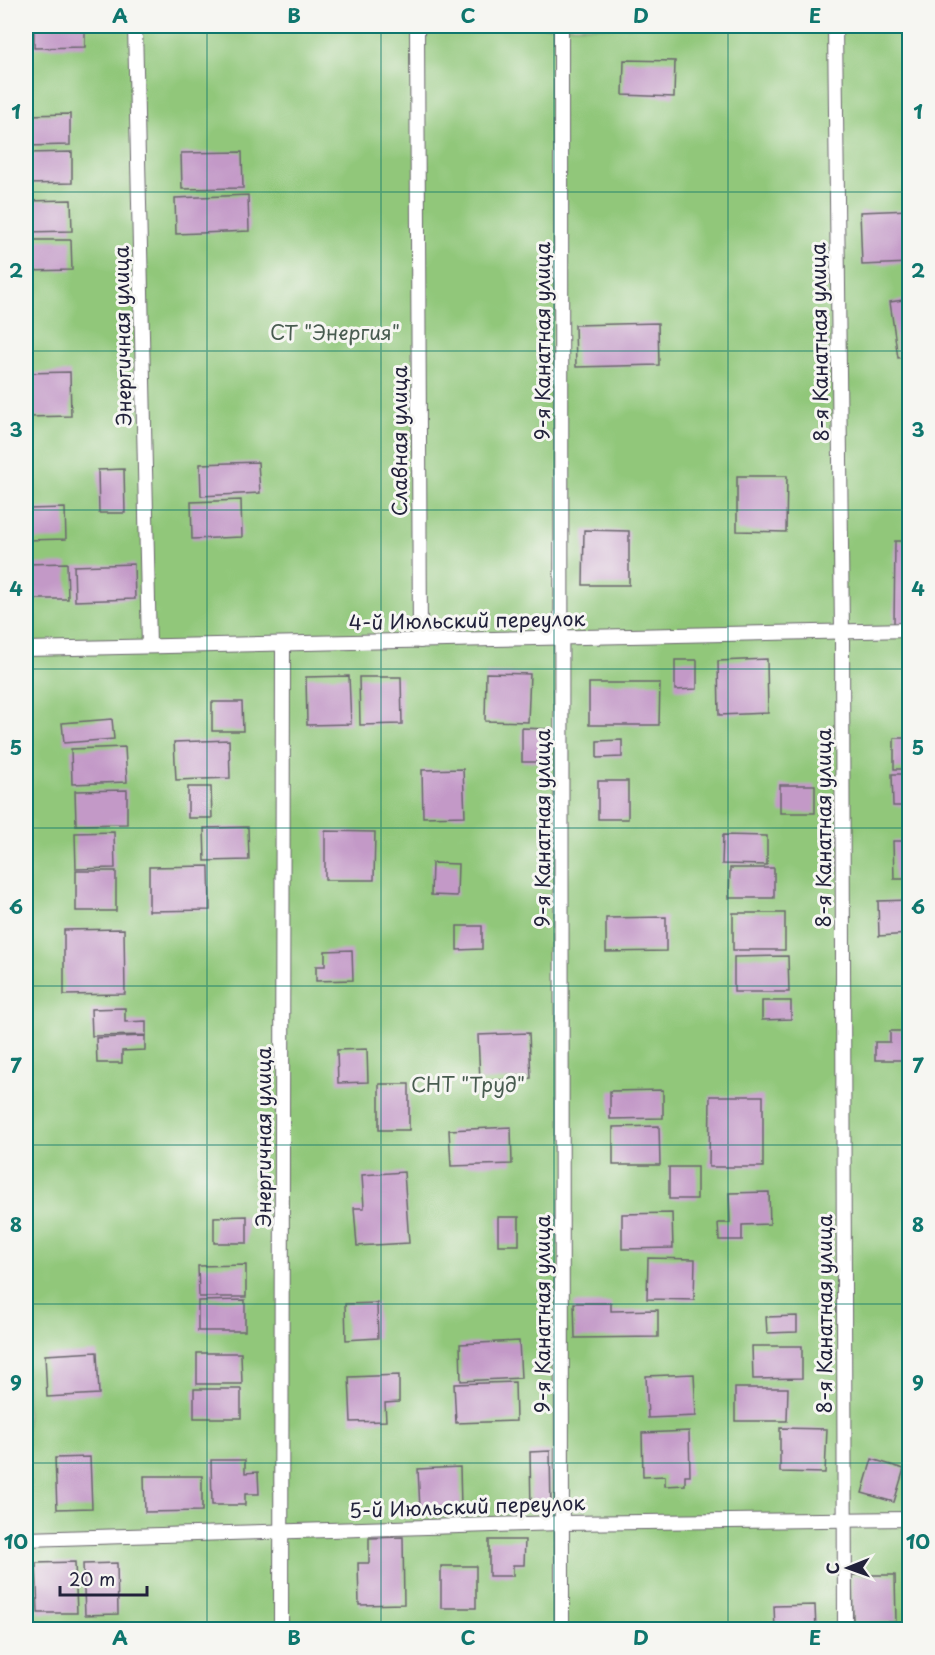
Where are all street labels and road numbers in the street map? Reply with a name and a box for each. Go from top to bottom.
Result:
street label: 9-я Канатная улица [527,241,557,440]
street label: 8-я Канатная улица [802,242,836,442]
street label: Энергичная улица [105,245,139,426]
street label: Славная улица [384,365,414,516]
street label: 4-й Июльский переулок [348,603,586,637]
street label: 9-я Канатная улица [527,728,557,927]
street label: 8-я Канатная улица [808,728,838,928]
street label: Энергичная улица [248,1046,278,1227]
street label: 9-я Канатная улица [527,1214,557,1413]
street label: 8-я Канатная улица [809,1214,839,1414]
street label: 5-й Июльский переулок [348,1487,586,1525]

